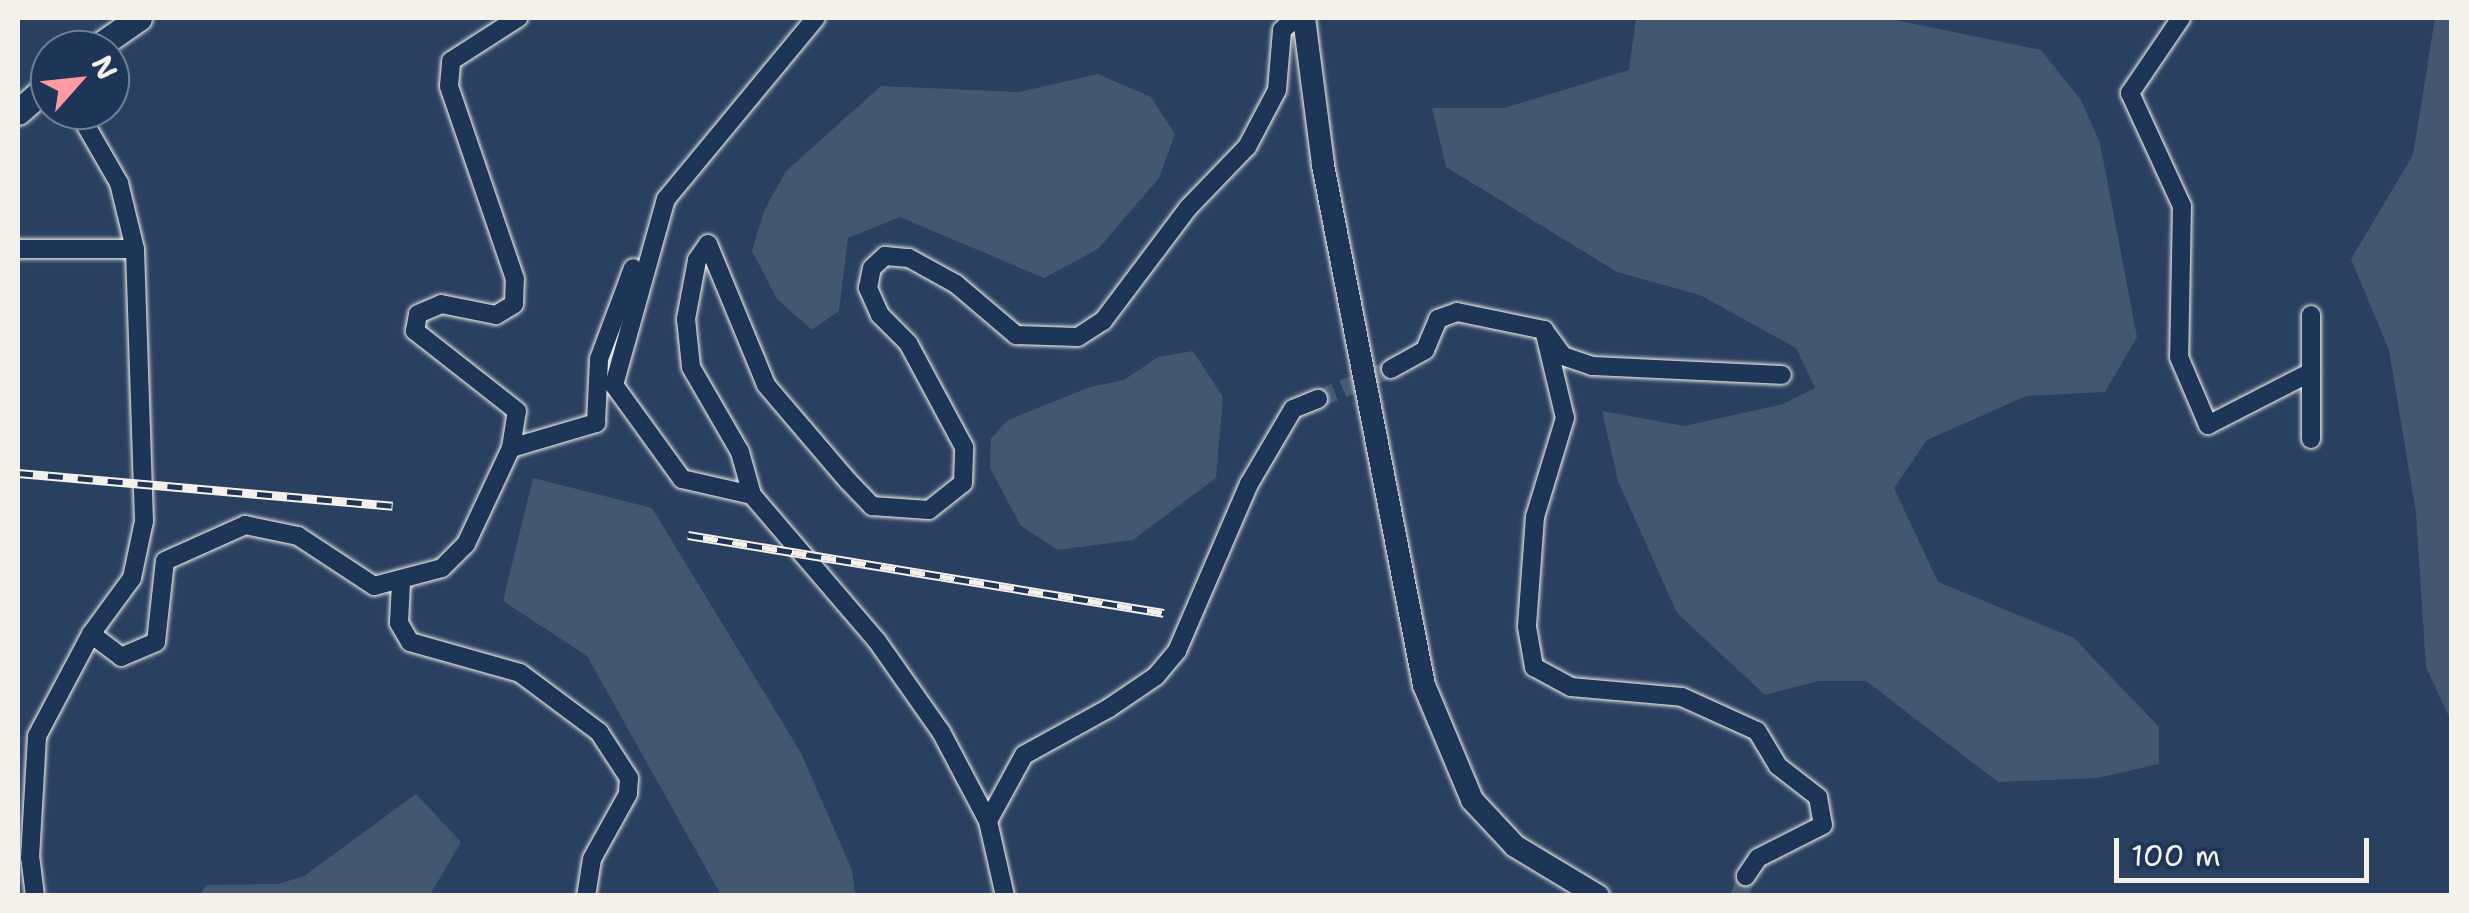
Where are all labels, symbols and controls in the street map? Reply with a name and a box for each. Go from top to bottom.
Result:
north arrow [30,30,130,130]
text: N [83,49,127,86]
scale bar [2119,818,2374,880]
text: 100 m [2131,835,2221,876]

